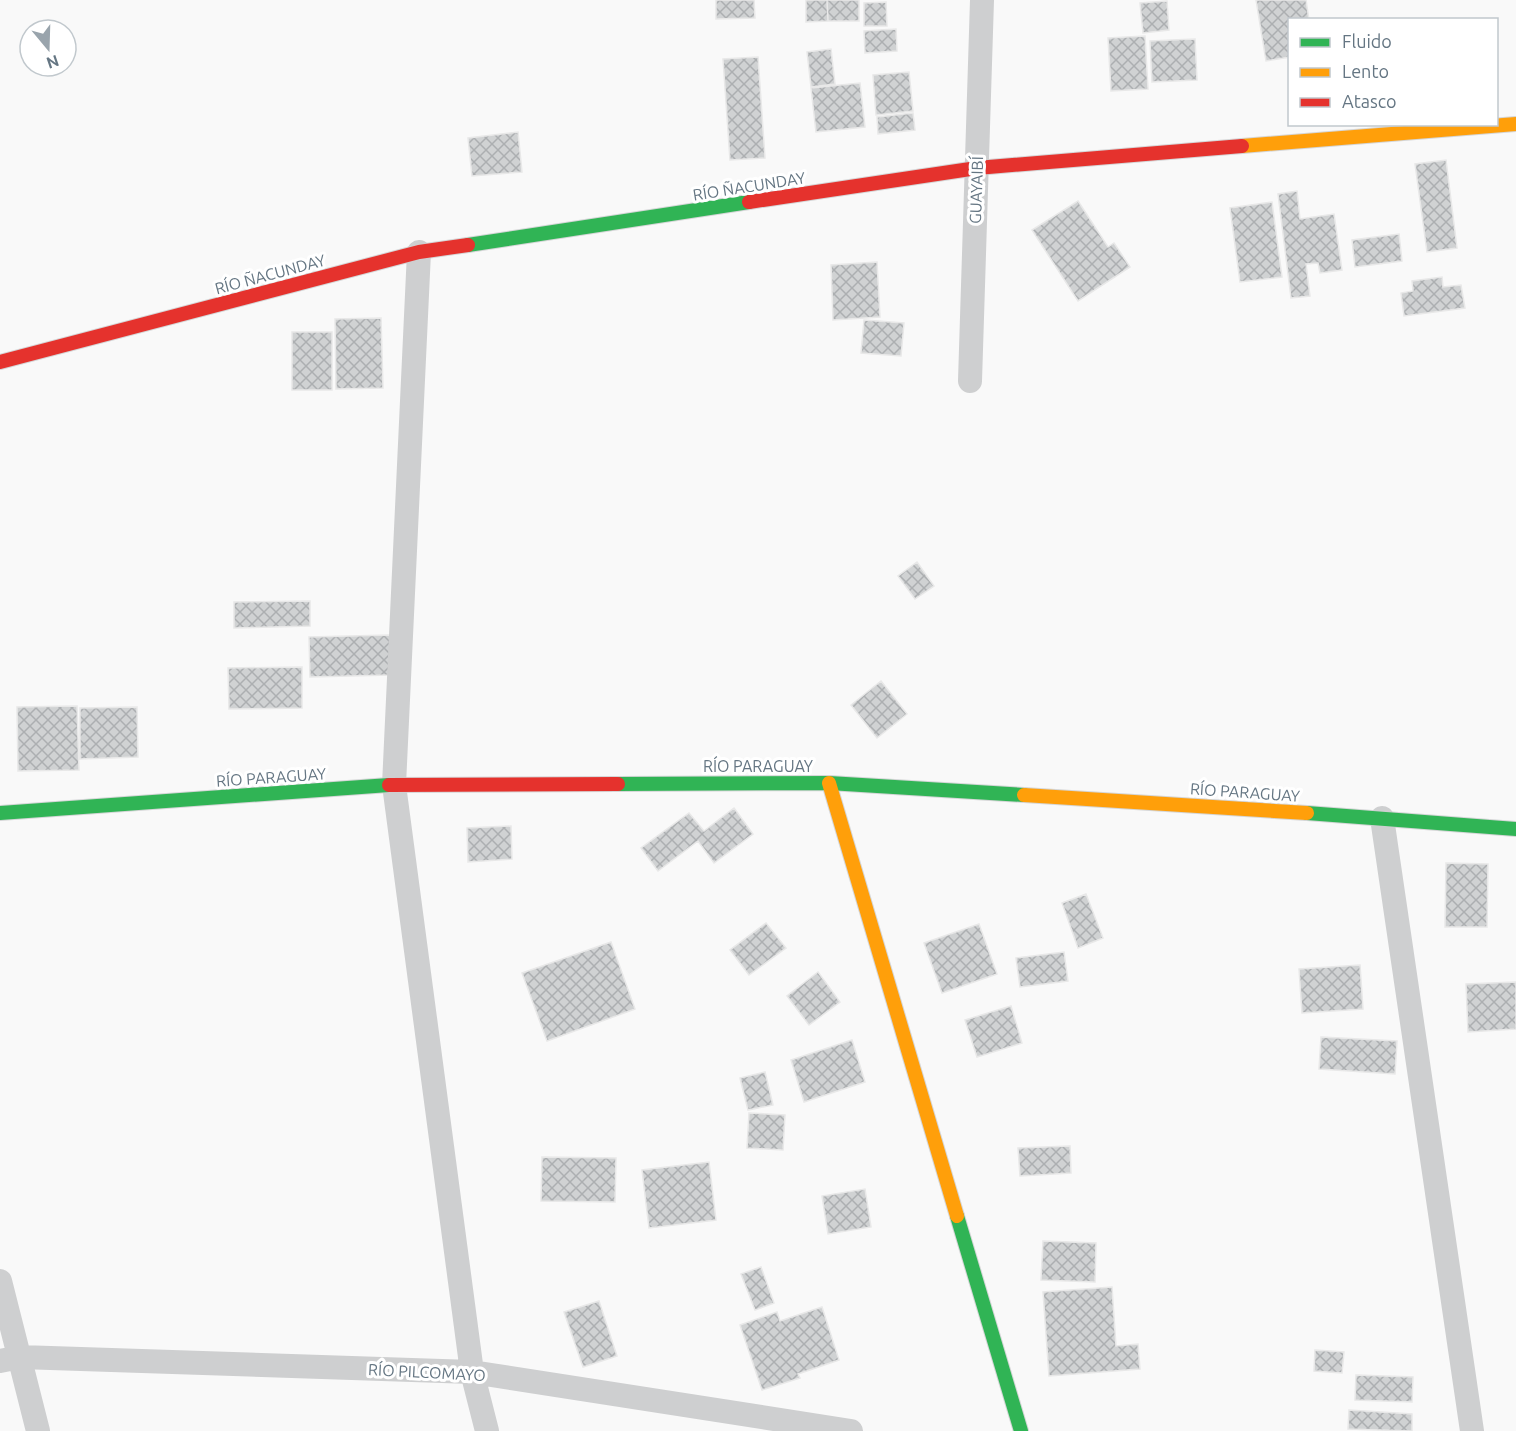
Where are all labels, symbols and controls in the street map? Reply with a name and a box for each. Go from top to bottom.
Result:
north arrow [18,18,78,78]
legend [1288,18,1498,126]
text: Fluido [1342,31,1392,51]
text: N [44,52,61,73]
text: Lento [1342,61,1389,81]
text: Atasco [1342,91,1397,111]
street label: GUAYAIBÍ [964,155,986,224]
street label: RÍO ÑACUNDAY [691,166,807,204]
street label: RÍO ÑACUNDAY [212,248,328,297]
street label: RÍO PARAGUAY [703,755,814,775]
street label: RÍO PARAGUAY [215,762,327,790]
street label: RÍO PARAGUAY [1189,777,1301,805]
street label: RÍO PILCOMAYO [368,1358,486,1384]

